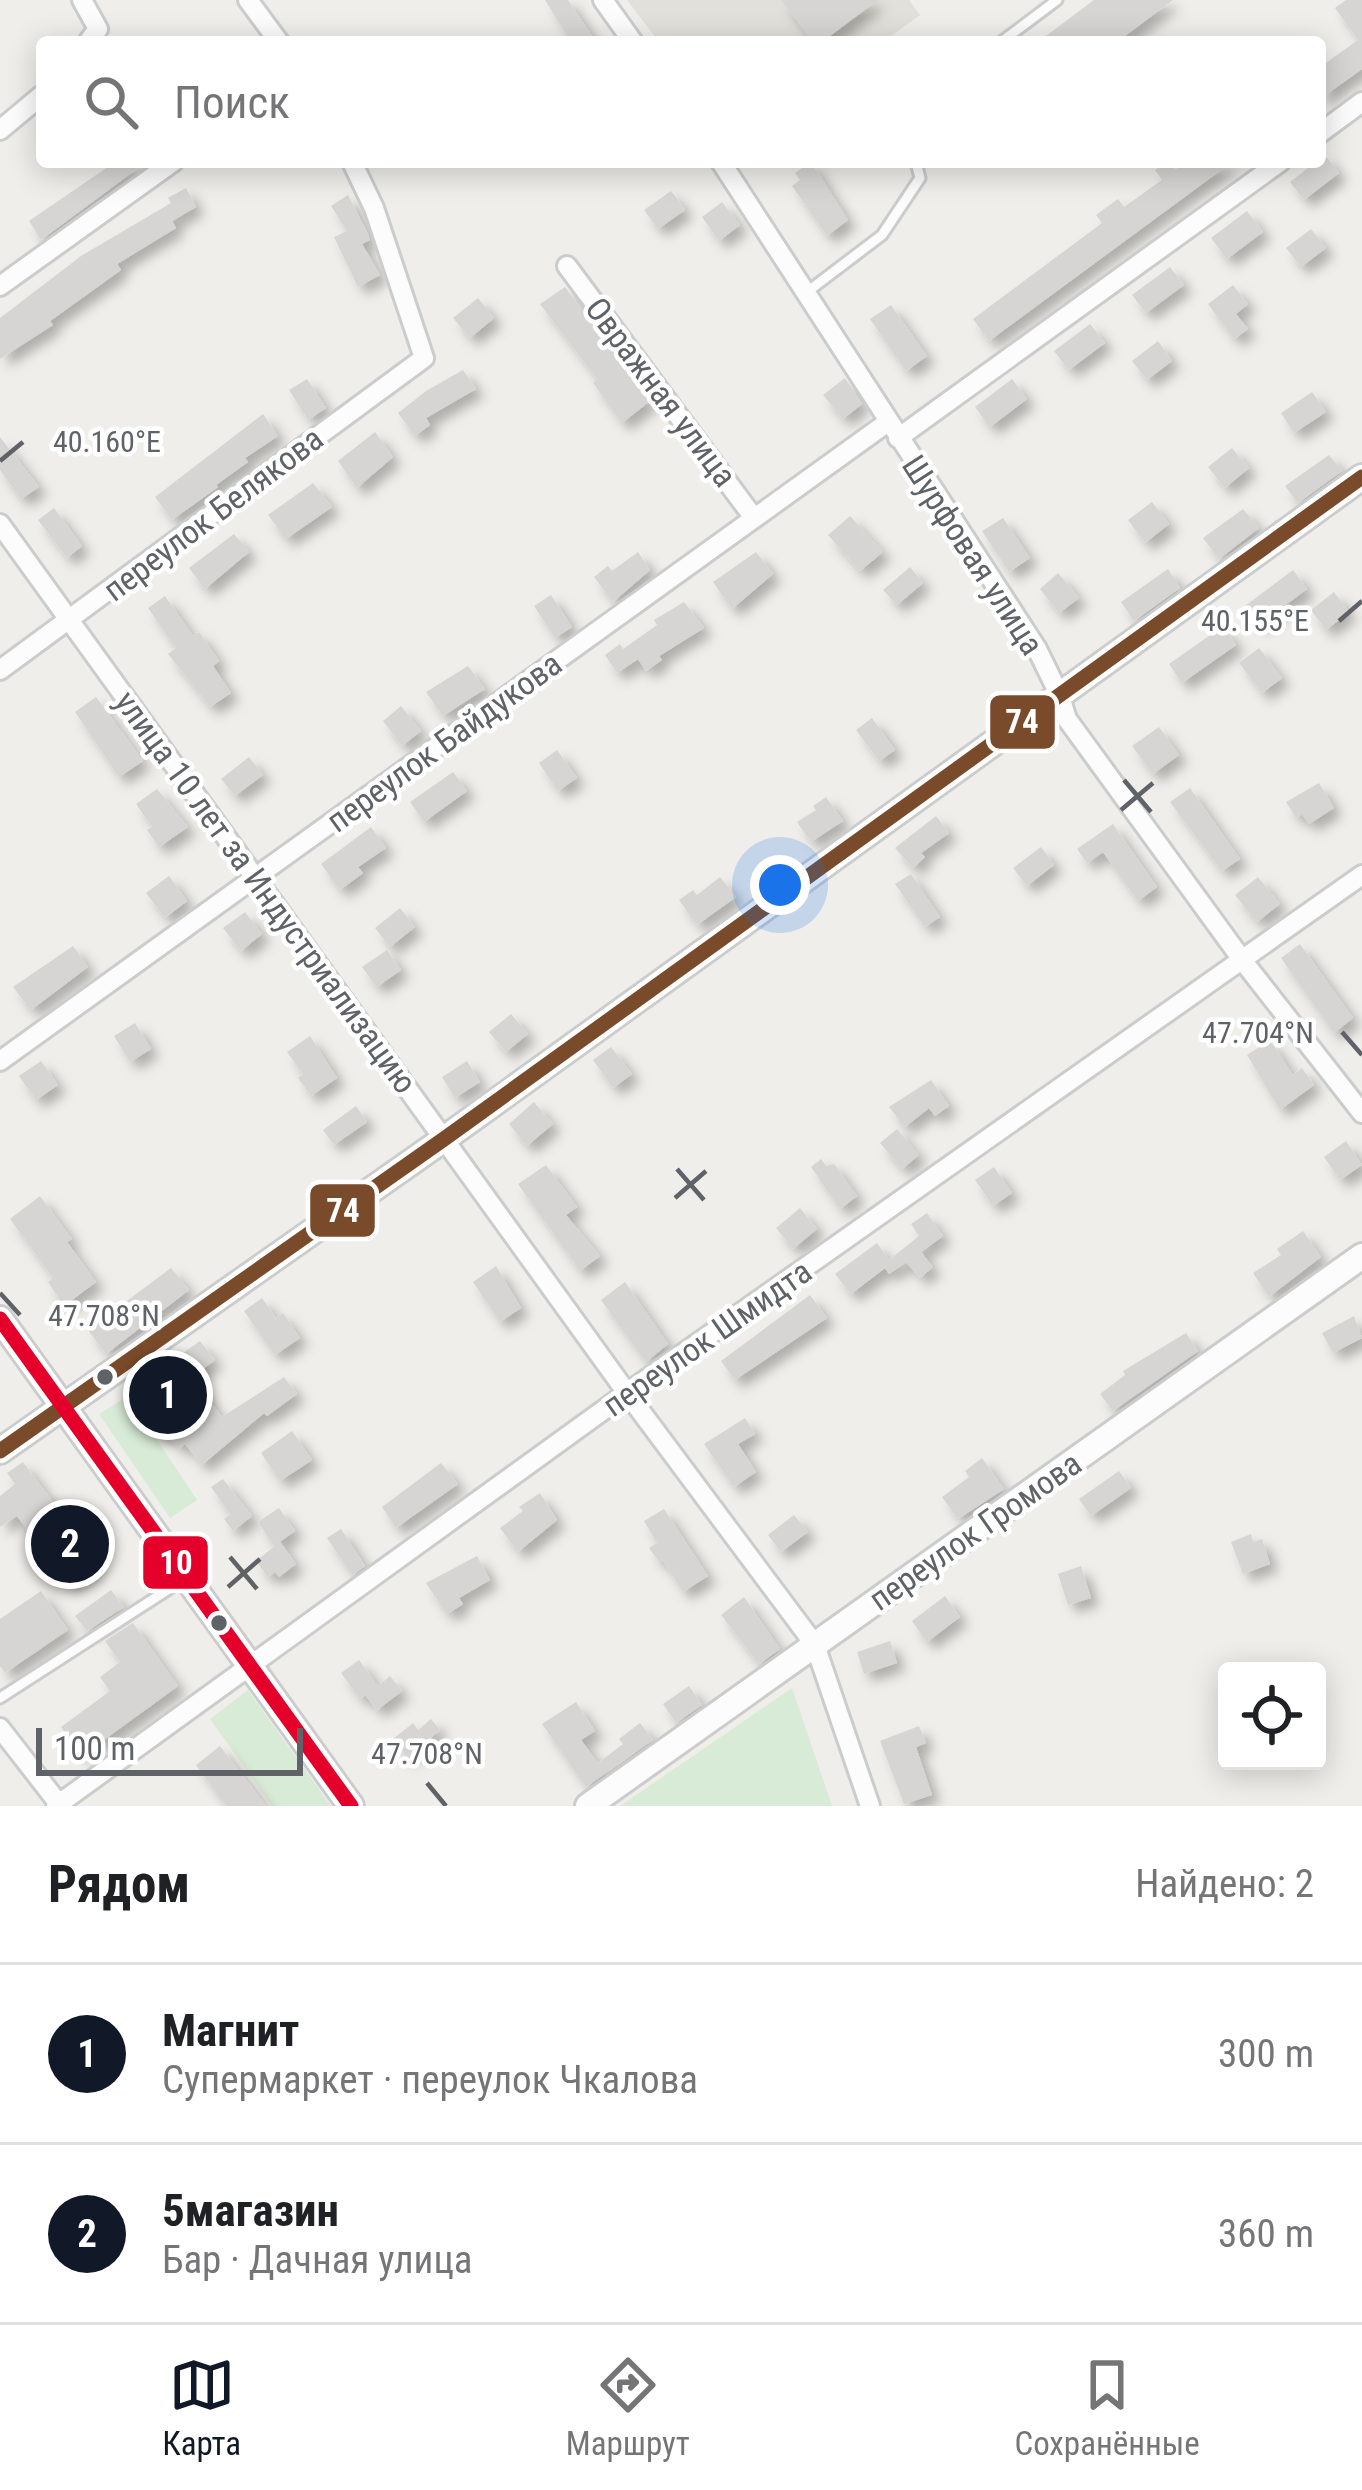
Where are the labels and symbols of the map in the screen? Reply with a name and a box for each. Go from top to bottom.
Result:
street label: Овражная улица [577,290,745,494]
street label: переулок Белякова [96,419,330,609]
text: 40.160°E [53,424,161,459]
street label: Шурфовая улица [894,448,1052,662]
text: 40.155°E [1201,603,1309,638]
street label: переулок Байдукова [319,644,569,840]
street label: улица 10 лет за Индустриализацию [107,683,425,1101]
line badge: 74 [988,693,1057,751]
text: 74 [1005,702,1039,741]
your location [750,855,810,915]
text: 47.704°N [1202,1015,1314,1050]
line badge: 74 [308,1182,377,1239]
text: 74 [326,1191,360,1230]
street label: переулок Шмидта [595,1252,819,1424]
text: 47.708°N [48,1298,160,1333]
pin: 1 [129,1350,207,1440]
unlabelled marker [94,1366,116,1388]
street label: переулок Громова [862,1443,1088,1619]
pin: 2 [31,1499,109,1589]
line badge: 10 [141,1534,210,1591]
text: 10 [159,1543,193,1582]
unlabelled marker [208,1612,230,1634]
scale bar [36,1722,303,1775]
text: 47.708°N [371,1736,483,1771]

